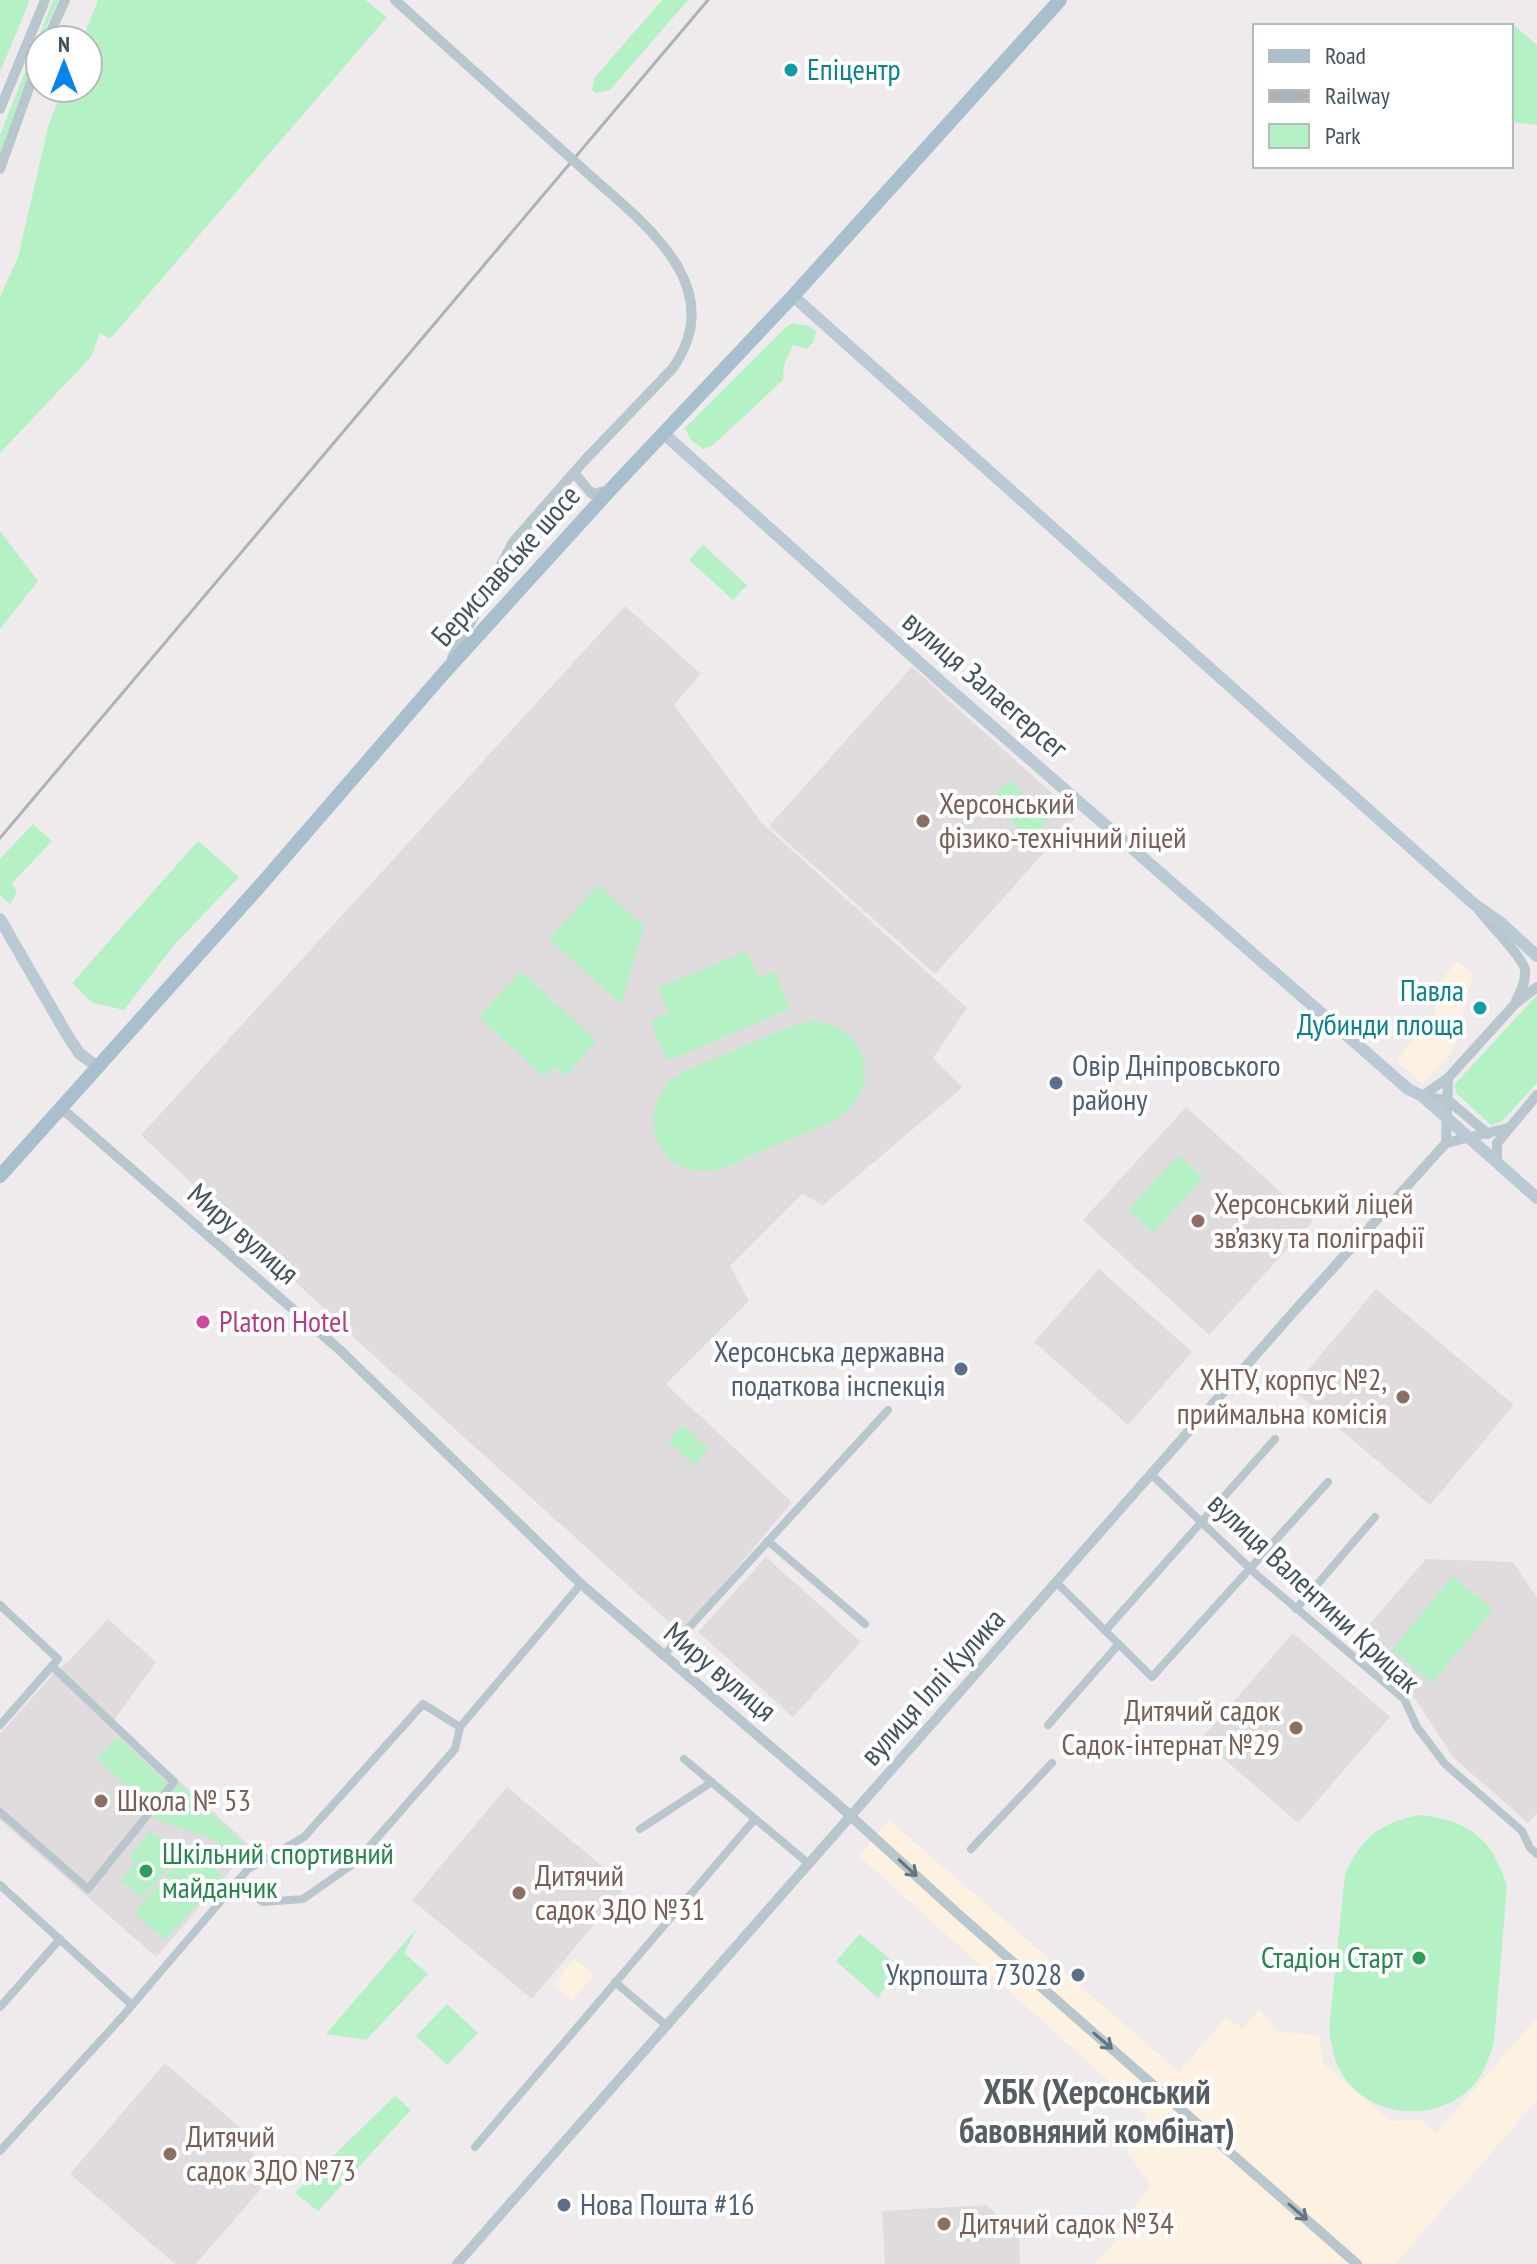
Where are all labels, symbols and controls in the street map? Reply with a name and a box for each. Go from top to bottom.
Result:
north arrow [24,24,104,104]
legend [1253,24,1513,168]
text: N [58,30,70,58]
text: Road [1325,40,1366,71]
place label: Епіцентр [807,49,901,88]
marker: Епіцентр [782,61,800,79]
text: Railway [1325,80,1390,111]
text: Park [1325,120,1361,151]
street label: Бериславське шосе [422,476,588,654]
street label: вулиця Залаегерсег [895,601,1077,766]
place label: Херсонський фізико-технічний ліцей [939,783,1186,856]
marker: Херсонський фізико-технічний ліцей [914,812,932,830]
place label: Павла Дубинди площа [1297,970,1464,1043]
marker: Павла Дубинди площа [1471,999,1489,1017]
place label: Овір Дніпровського району [1072,1045,1281,1118]
marker: Овір Дніпровського району [1047,1074,1065,1092]
street label: Миру вулиця [180,1174,308,1292]
place label: Херсонський ліцей зв’язку та поліграфії [1214,1183,1425,1256]
marker: Херсонський ліцей зв’язку та поліграфії [1189,1212,1207,1230]
place label: Platon Hotel [219,1301,348,1340]
marker: Platon Hotel [194,1313,212,1331]
place label: Херсонська державна податкова інспекція [714,1331,945,1404]
place label: ХНТУ, корпус №2, приймальна комісія [1177,1359,1387,1432]
marker: Херсонська державна податкова інспекція [952,1360,970,1378]
marker: ХНТУ, корпус №2, приймальна комісія [1394,1388,1412,1406]
street label: вулиця Валентини Крицак [1201,1483,1430,1701]
street label: вулиця Іллі Кулика [851,1599,1013,1773]
street label: Миру вулиця [657,1613,785,1729]
place label: Дитячий садок Садок-інтернат №29 [1062,1690,1280,1763]
marker: Дитячий садок Садок-інтернат №29 [1287,1719,1305,1737]
place label: Школа № 53 [117,1780,251,1819]
marker: Школа № 53 [92,1792,110,1810]
place label: Шкільний спортивний майданчик [162,1833,394,1906]
place label: Дитячий садок ЗДО №31 [535,1855,705,1928]
one-way arrow [898,1858,918,1876]
marker: Шкільний спортивний майданчик [137,1862,155,1880]
marker: Дитячий садок ЗДО №31 [510,1884,528,1902]
place label: Стадіон Старт [1261,1937,1403,1976]
marker: Стадіон Старт [1410,1949,1428,1967]
place label: Укрпошта 73028 [886,1954,1062,1993]
marker: Укрпошта 73028 [1069,1966,1087,1984]
one-way arrow [1092,2031,1112,2049]
district label: ХБК (Херсонський бавовняний комбінат) [959,2069,1235,2152]
place label: Дитячий садок ЗДО №73 [186,2116,356,2189]
marker: Дитячий садок ЗДО №73 [161,2145,179,2163]
place label: Нова Пошта #16 [580,2184,755,2223]
marker: Нова Пошта #16 [555,2196,573,2214]
place label: Дитячий садок №34 [960,2203,1174,2242]
one-way arrow [1288,2203,1308,2221]
marker: Дитячий садок №34 [935,2215,953,2233]

